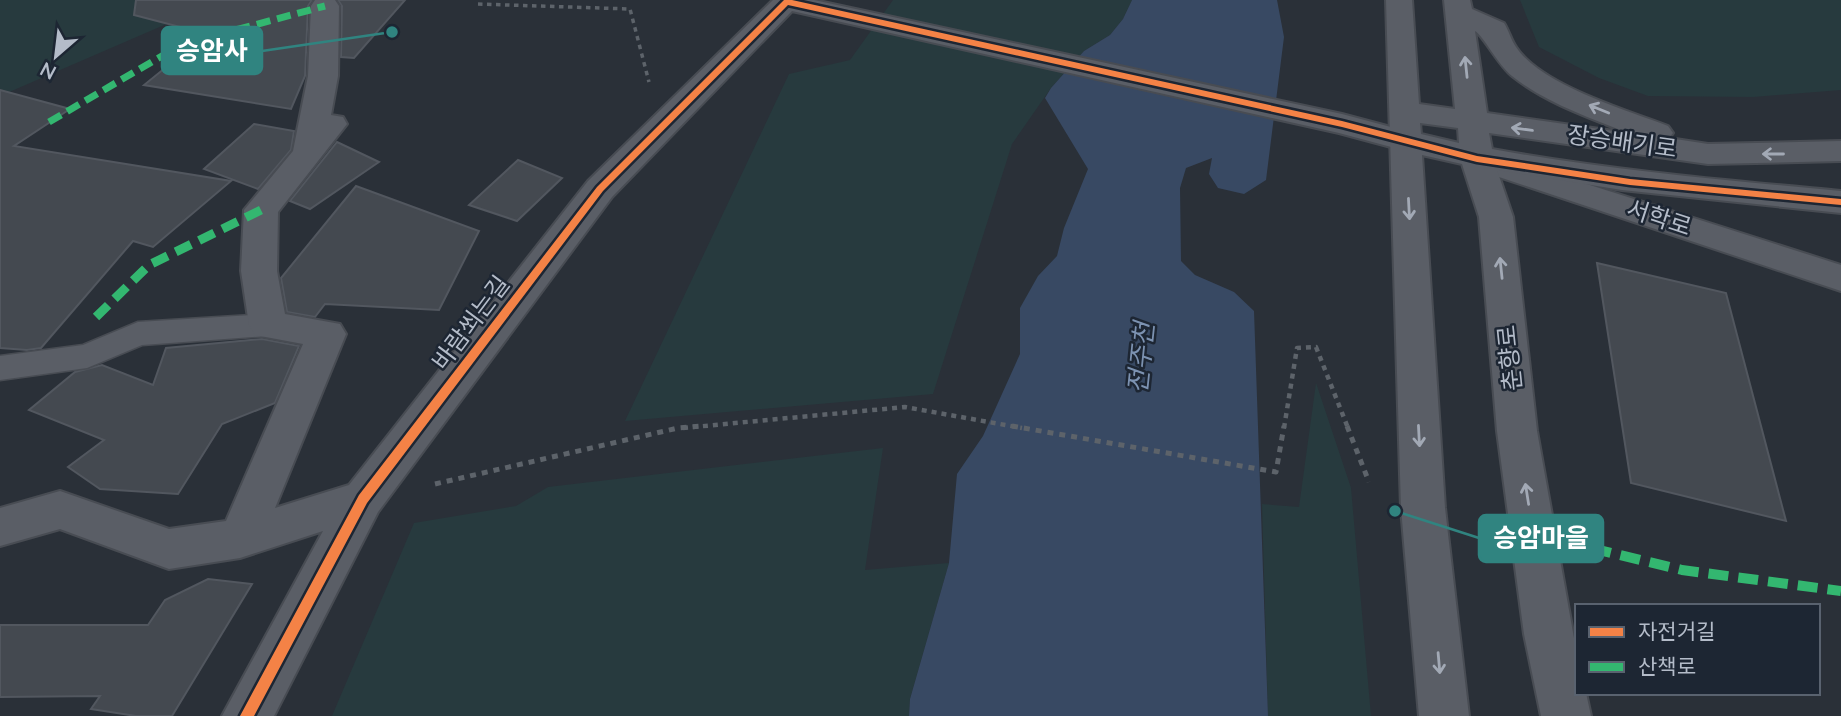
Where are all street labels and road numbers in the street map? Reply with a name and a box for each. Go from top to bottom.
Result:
street label: 장승배기로 [1566,118,1679,163]
street label: 서학로 [1623,193,1695,241]
street label: 바람쐬는길 [425,269,515,375]
street label: 춘향로 [1491,324,1526,393]

